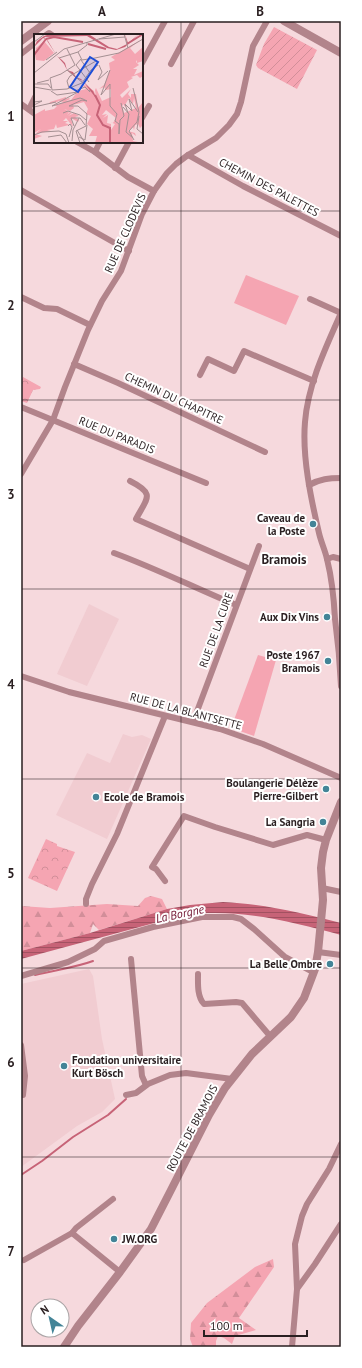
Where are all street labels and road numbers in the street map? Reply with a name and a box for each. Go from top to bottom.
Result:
street label: CHEMIN DES PALETTES [217,155,322,219]
street label: RUE DE CLODEVIS [101,191,149,275]
street label: CHEMIN DU CHAPITRE [122,369,226,427]
street label: RUE DU PARADIS [77,413,157,457]
street label: RUE DE LA CURE [196,590,236,670]
street label: RUE DE LA BLANTSETTE [128,689,244,733]
street label: ROUTE DE BRAMOIS [163,1082,221,1174]

